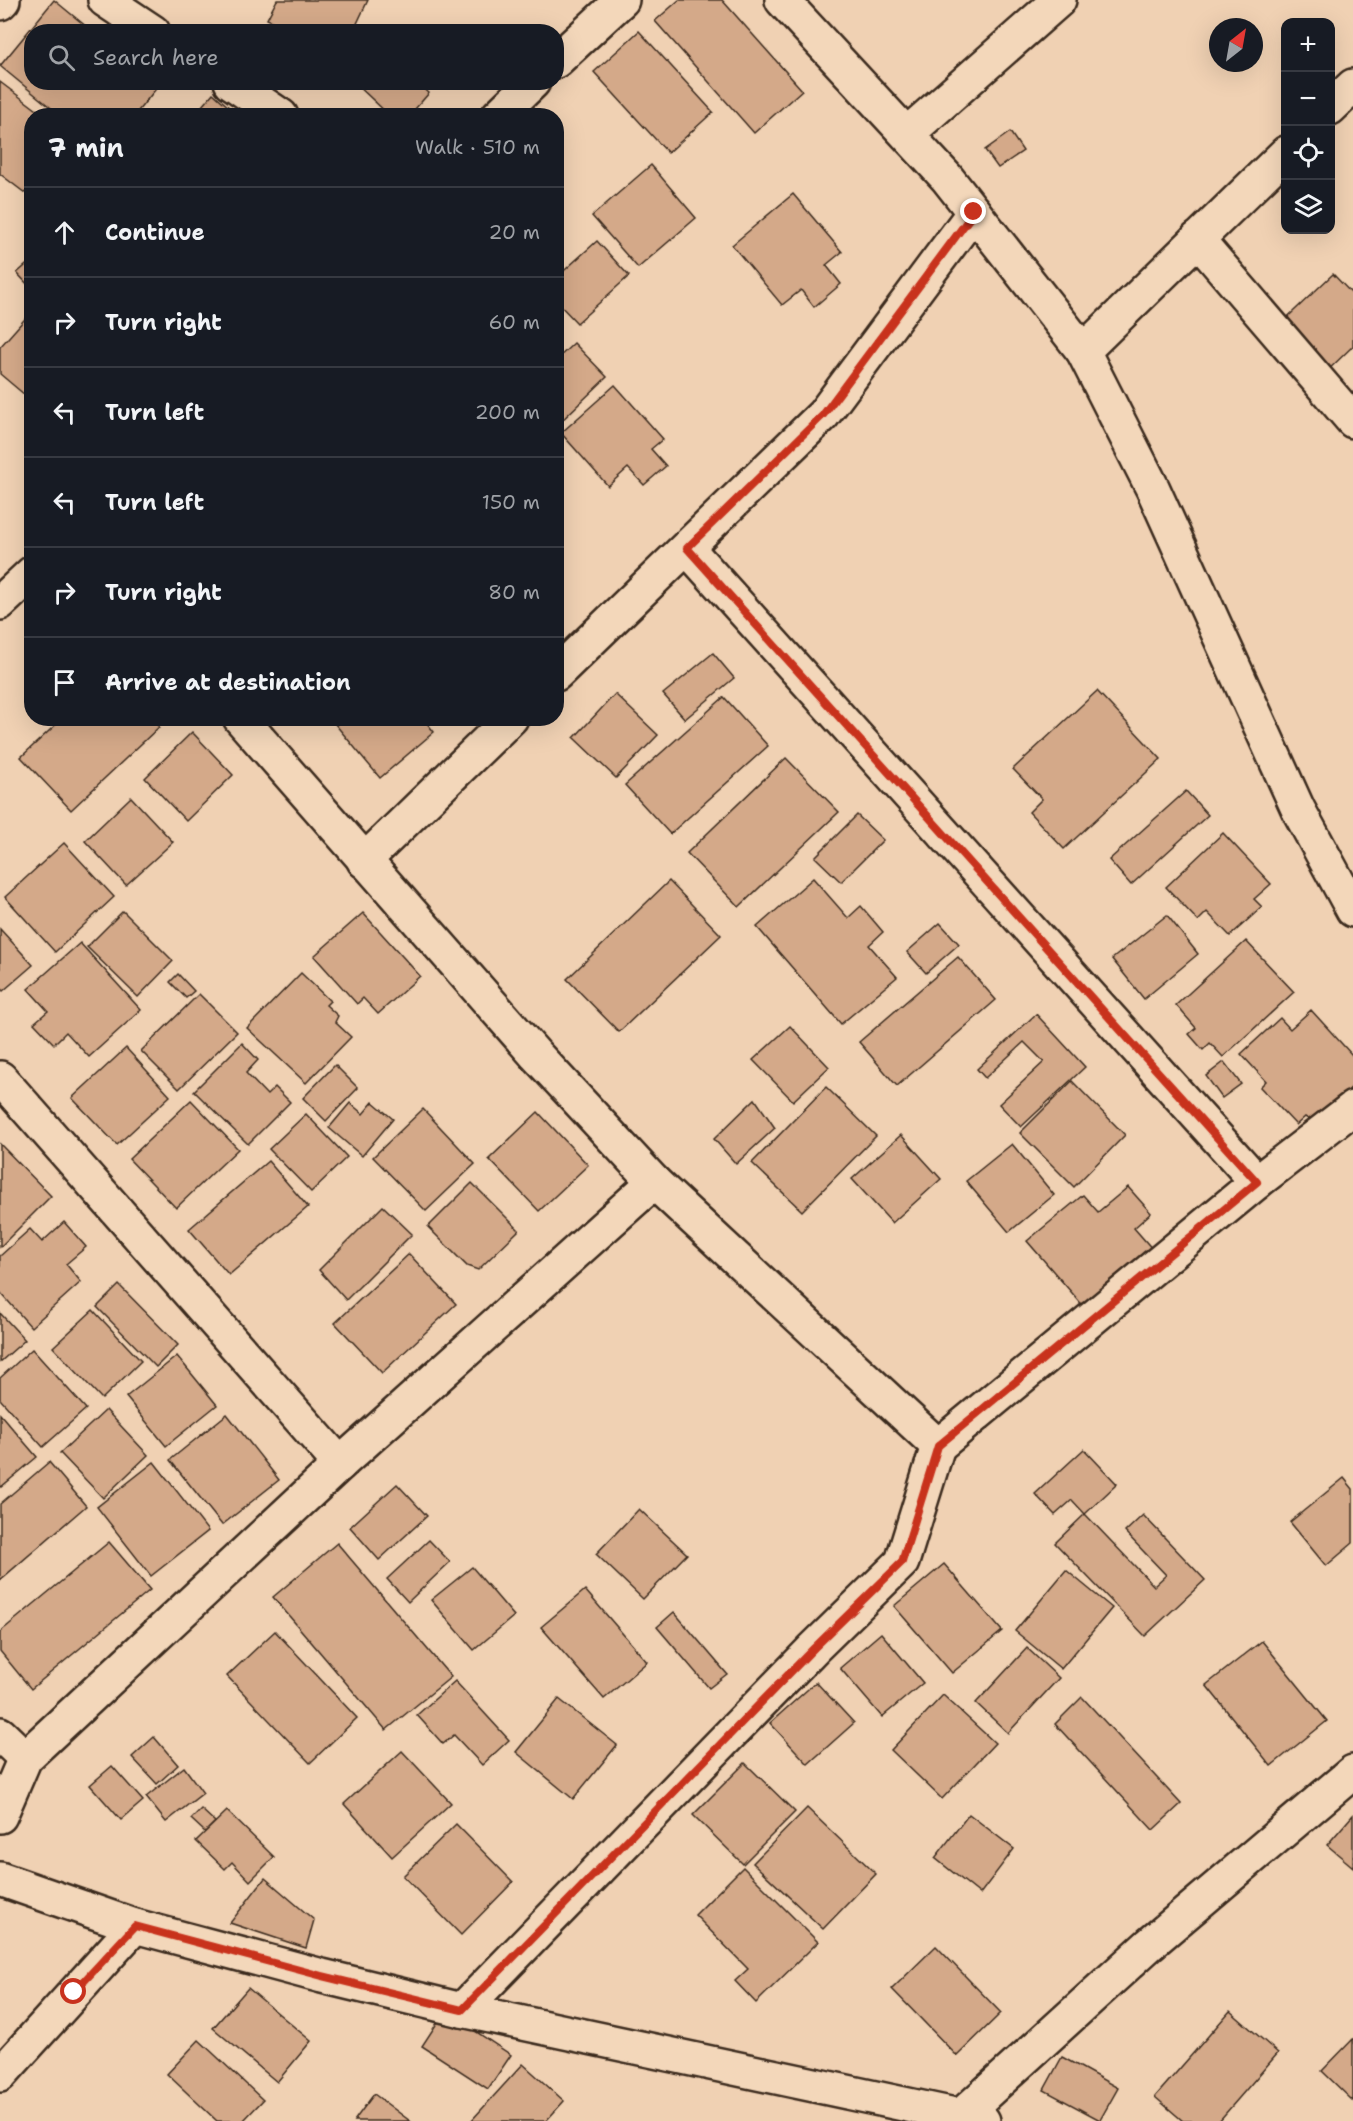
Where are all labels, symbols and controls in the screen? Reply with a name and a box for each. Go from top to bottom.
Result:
north arrow [1209,18,1263,72]
map controls [1281,18,1335,234]
button: + [1281,18,1335,72]
search box [24,24,564,90]
icon: search [45,41,78,74]
text: Search here [93,43,219,72]
button: − [1281,72,1335,126]
button: locate [1281,126,1335,180]
text: 7 min [48,130,124,165]
text: Walk · 510 m [415,134,540,160]
button: layers [1281,180,1335,234]
route end [960,198,986,224]
icon: ahead [48,216,81,249]
text: Continue [105,218,205,247]
text: 20 m [489,219,540,245]
icon: right [48,306,81,339]
text: Turn right [105,308,222,337]
text: 60 m [488,309,540,335]
icon: left [48,396,81,429]
text: Turn left [105,398,204,427]
text: 200 m [475,399,540,425]
icon: left [48,486,81,519]
text: Turn left [105,488,204,517]
text: 150 m [482,489,540,515]
icon: right [48,576,81,609]
text: Turn right [105,578,222,607]
text: 80 m [488,579,540,605]
icon: arrive [48,666,81,699]
text: Arrive at destination [105,668,351,697]
route start [60,1978,86,2004]

